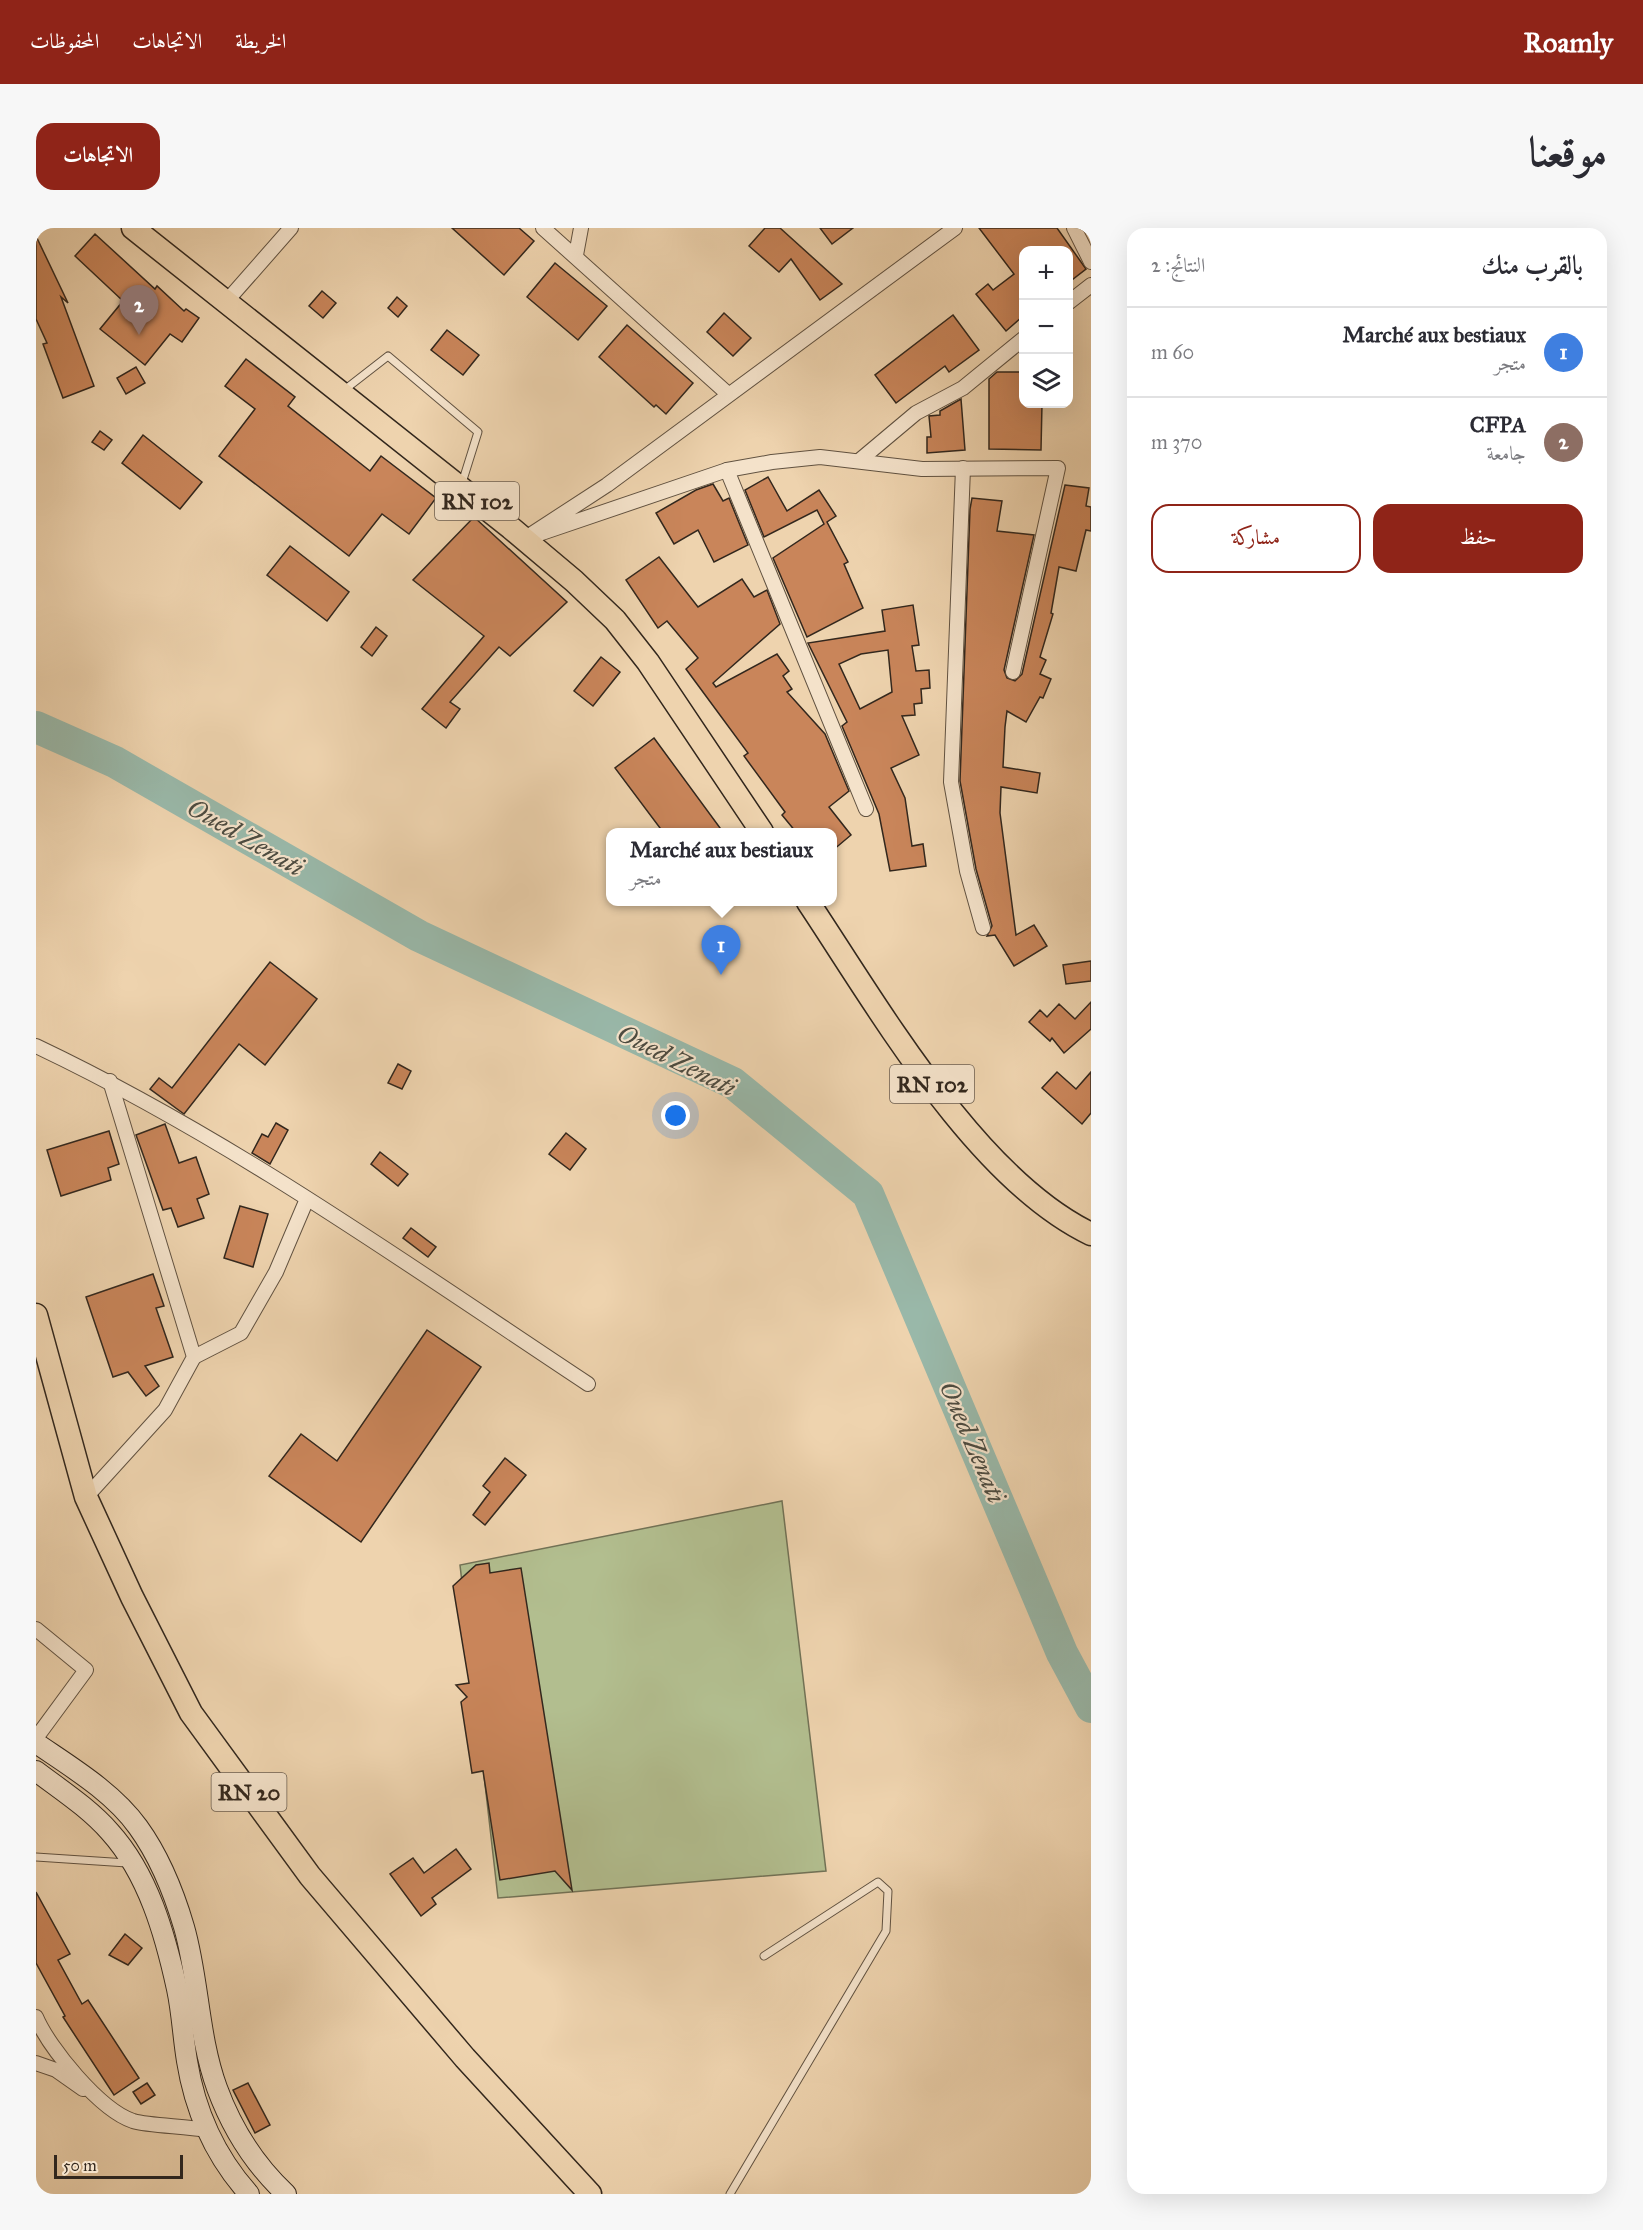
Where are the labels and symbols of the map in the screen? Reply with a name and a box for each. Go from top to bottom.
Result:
pin: 2 [120,285,158,335]
road number: RN 102 [435,482,519,520]
water label: Oued Zenati [182,791,310,883]
pin: 1 [702,926,740,975]
water label: Oued Zenati [612,1016,742,1104]
road number: RN 102 [890,1065,974,1103]
your location [661,1101,690,1130]
water label: Oued Zenati [933,1376,1013,1508]
road number: RN 20 [212,1773,286,1811]
scale bar [54,2152,183,2180]

